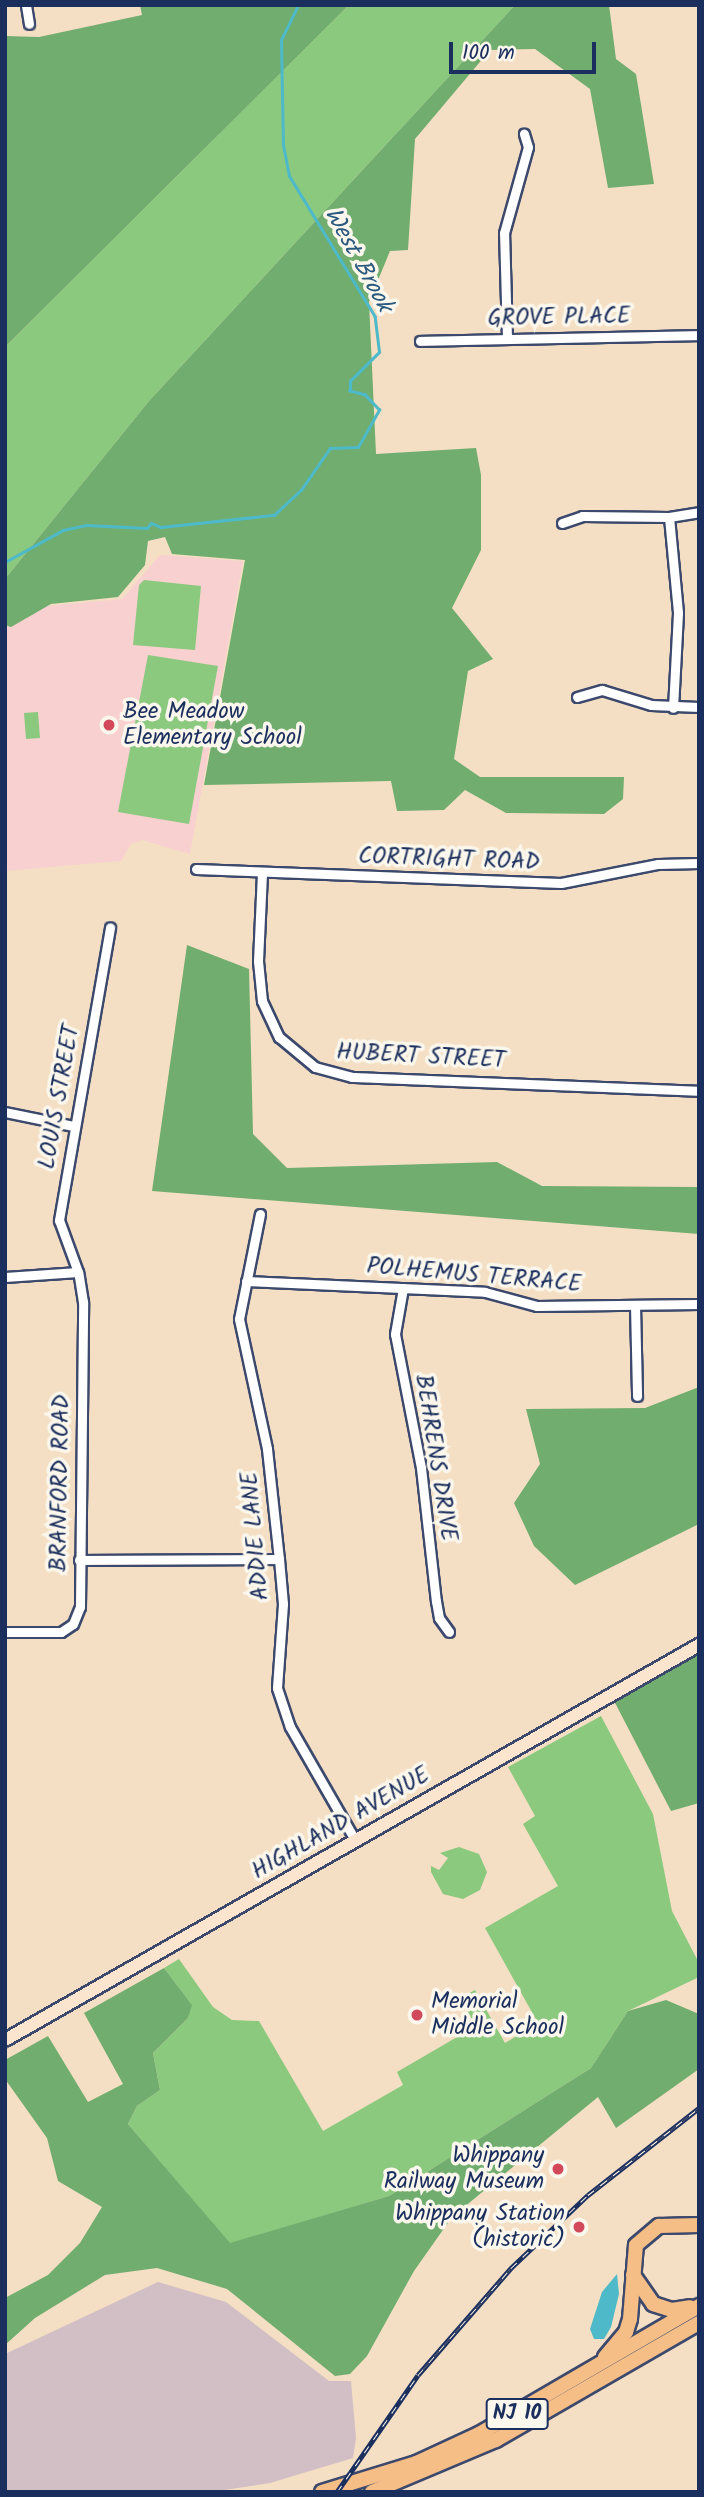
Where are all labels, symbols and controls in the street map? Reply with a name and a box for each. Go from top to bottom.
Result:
scale bar [452,28,599,72]
text: 100 m [462,37,515,70]
water label: West Brook [318,203,398,317]
street label: GROVE PLACE [487,303,631,333]
place label: Bee Meadow Elementary School [123,698,302,752]
marker: Bee Meadow Elementary School [101,717,117,733]
street label: CORTRIGHT ROAD [358,843,540,877]
street label: LOUIS STREET [34,1023,86,1171]
street label: HUBERT STREET [336,1039,506,1075]
street label: POLHEMUS TERRACE [366,1253,582,1299]
street label: BEHRENS DRIVE [408,1373,462,1543]
street label: BRANFORD ROAD [46,1394,76,1572]
street label: ADDIE LANE [237,1471,275,1601]
street label: HIGHLAND AVENUE [247,1762,435,1886]
place label: Memorial Middle School [431,1988,564,2042]
marker: Memorial Middle School [409,2007,425,2023]
place label: Whippany Railway Museum [384,2142,544,2196]
marker: Whippany Railway Museum [550,2161,566,2177]
place label: Whippany Station (historic) [395,2200,565,2254]
marker: Whippany Station (historic) [571,2219,587,2235]
road number: NJ 10 [486,2396,548,2432]

